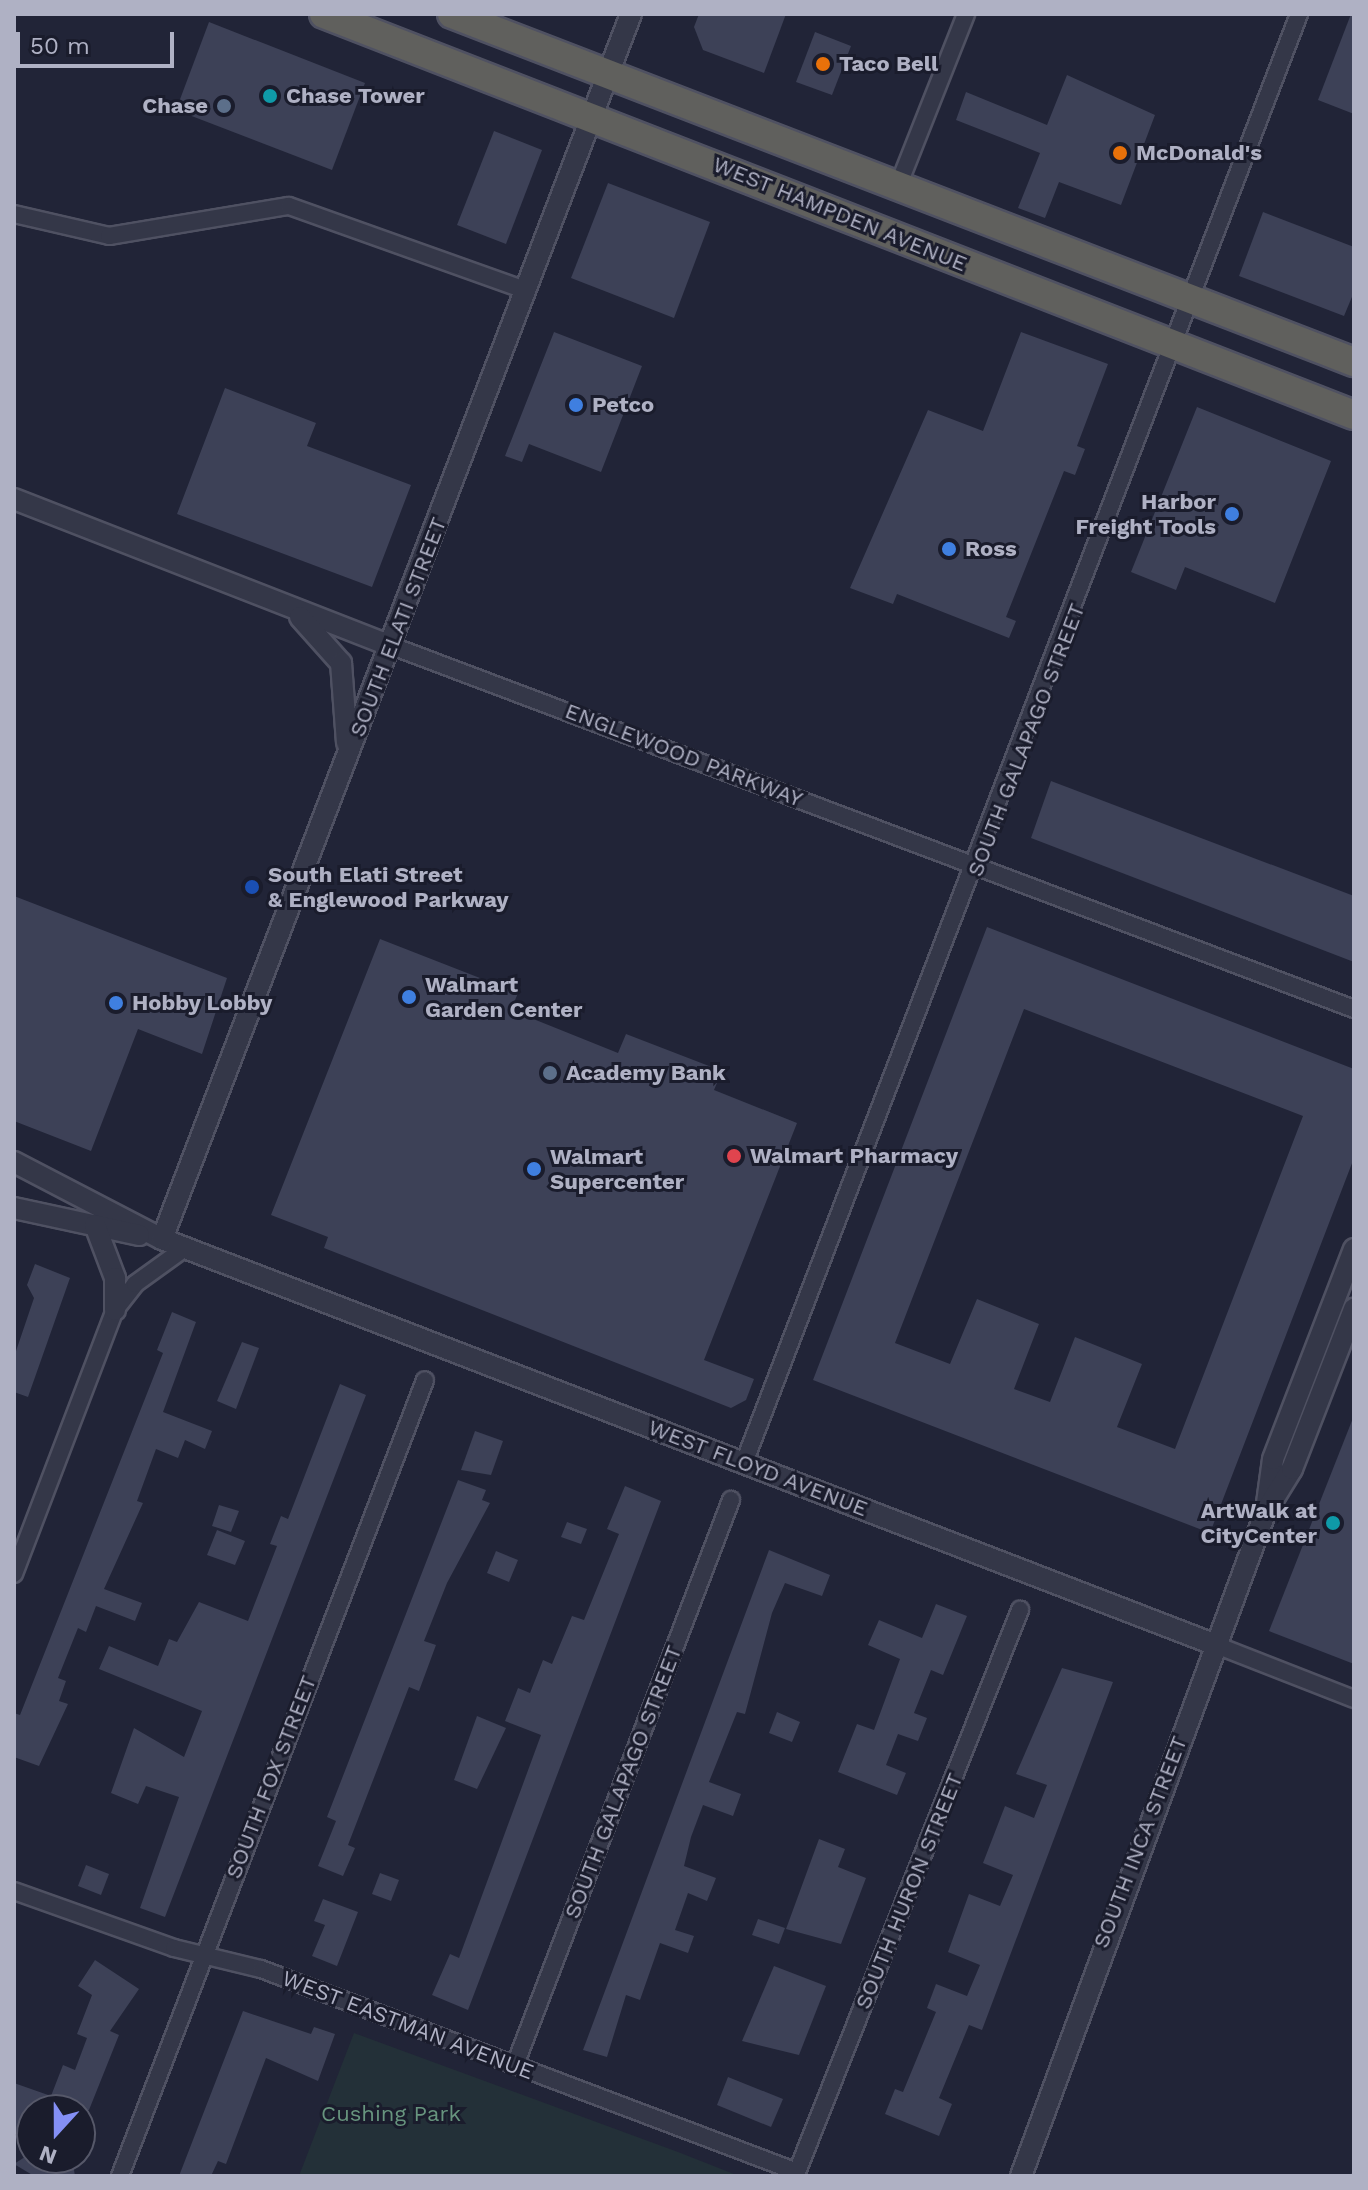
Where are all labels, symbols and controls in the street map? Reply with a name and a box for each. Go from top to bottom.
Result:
scale bar [20,16,178,66]
text: 50 m [30,32,90,60]
place label: Taco Bell [839,51,938,77]
marker: Taco Bell [814,55,832,73]
place label: Chase Tower [286,83,425,109]
marker: Chase Tower [261,87,279,105]
place label: Chase [142,93,208,119]
marker: Chase [215,97,233,115]
place label: McDonald's [1136,140,1262,166]
marker: McDonald's [1111,144,1129,162]
street label: WEST HAMPDEN AVENUE [708,151,972,277]
place label: Petco [592,392,654,418]
marker: Petco [567,396,585,414]
place label: Harbor Freight Tools [1075,488,1216,540]
marker: Harbor Freight Tools [1223,505,1241,523]
street label: SOUTH ELATI STREET [344,514,452,740]
place label: Ross [965,536,1017,562]
marker: Ross [940,540,958,558]
street label: SOUTH GALAPAGO STREET [962,600,1090,880]
street label: ENGLEWOOD PARKWAY [561,697,807,813]
place label: South Elati Street & Englewood Parkway [268,861,509,912]
marker: South Elati Street & Englewood Parkway [243,878,261,896]
place label: Walmart Garden Center [425,971,583,1022]
marker: Walmart Garden Center [400,988,418,1006]
place label: Hobby Lobby [132,990,273,1016]
marker: Hobby Lobby [107,994,125,1012]
place label: Academy Bank [566,1060,726,1086]
marker: Academy Bank [541,1064,559,1082]
place label: Walmart Supercenter [550,1143,684,1194]
place label: Walmart Pharmacy [750,1143,958,1169]
marker: Walmart Pharmacy [725,1147,743,1165]
marker: Walmart Supercenter [525,1160,543,1178]
street label: WEST FLOYD AVENUE [644,1414,872,1522]
place label: ArtWalk at CityCenter [1200,1497,1317,1548]
marker: ArtWalk at CityCenter [1324,1514,1342,1532]
street label: SOUTH GALAPAGO STREET [559,1642,687,1922]
street label: SOUTH FOX STREET [220,1672,322,1882]
street label: SOUTH INCA STREET [1087,1732,1193,1952]
street label: SOUTH HURON STREET [850,1769,968,2013]
street label: WEST EASTMAN AVENUE [278,1965,538,2085]
north arrow [16,2094,96,2174]
park label: Cushing Park [321,2101,461,2127]
text: N [36,2140,60,2170]

